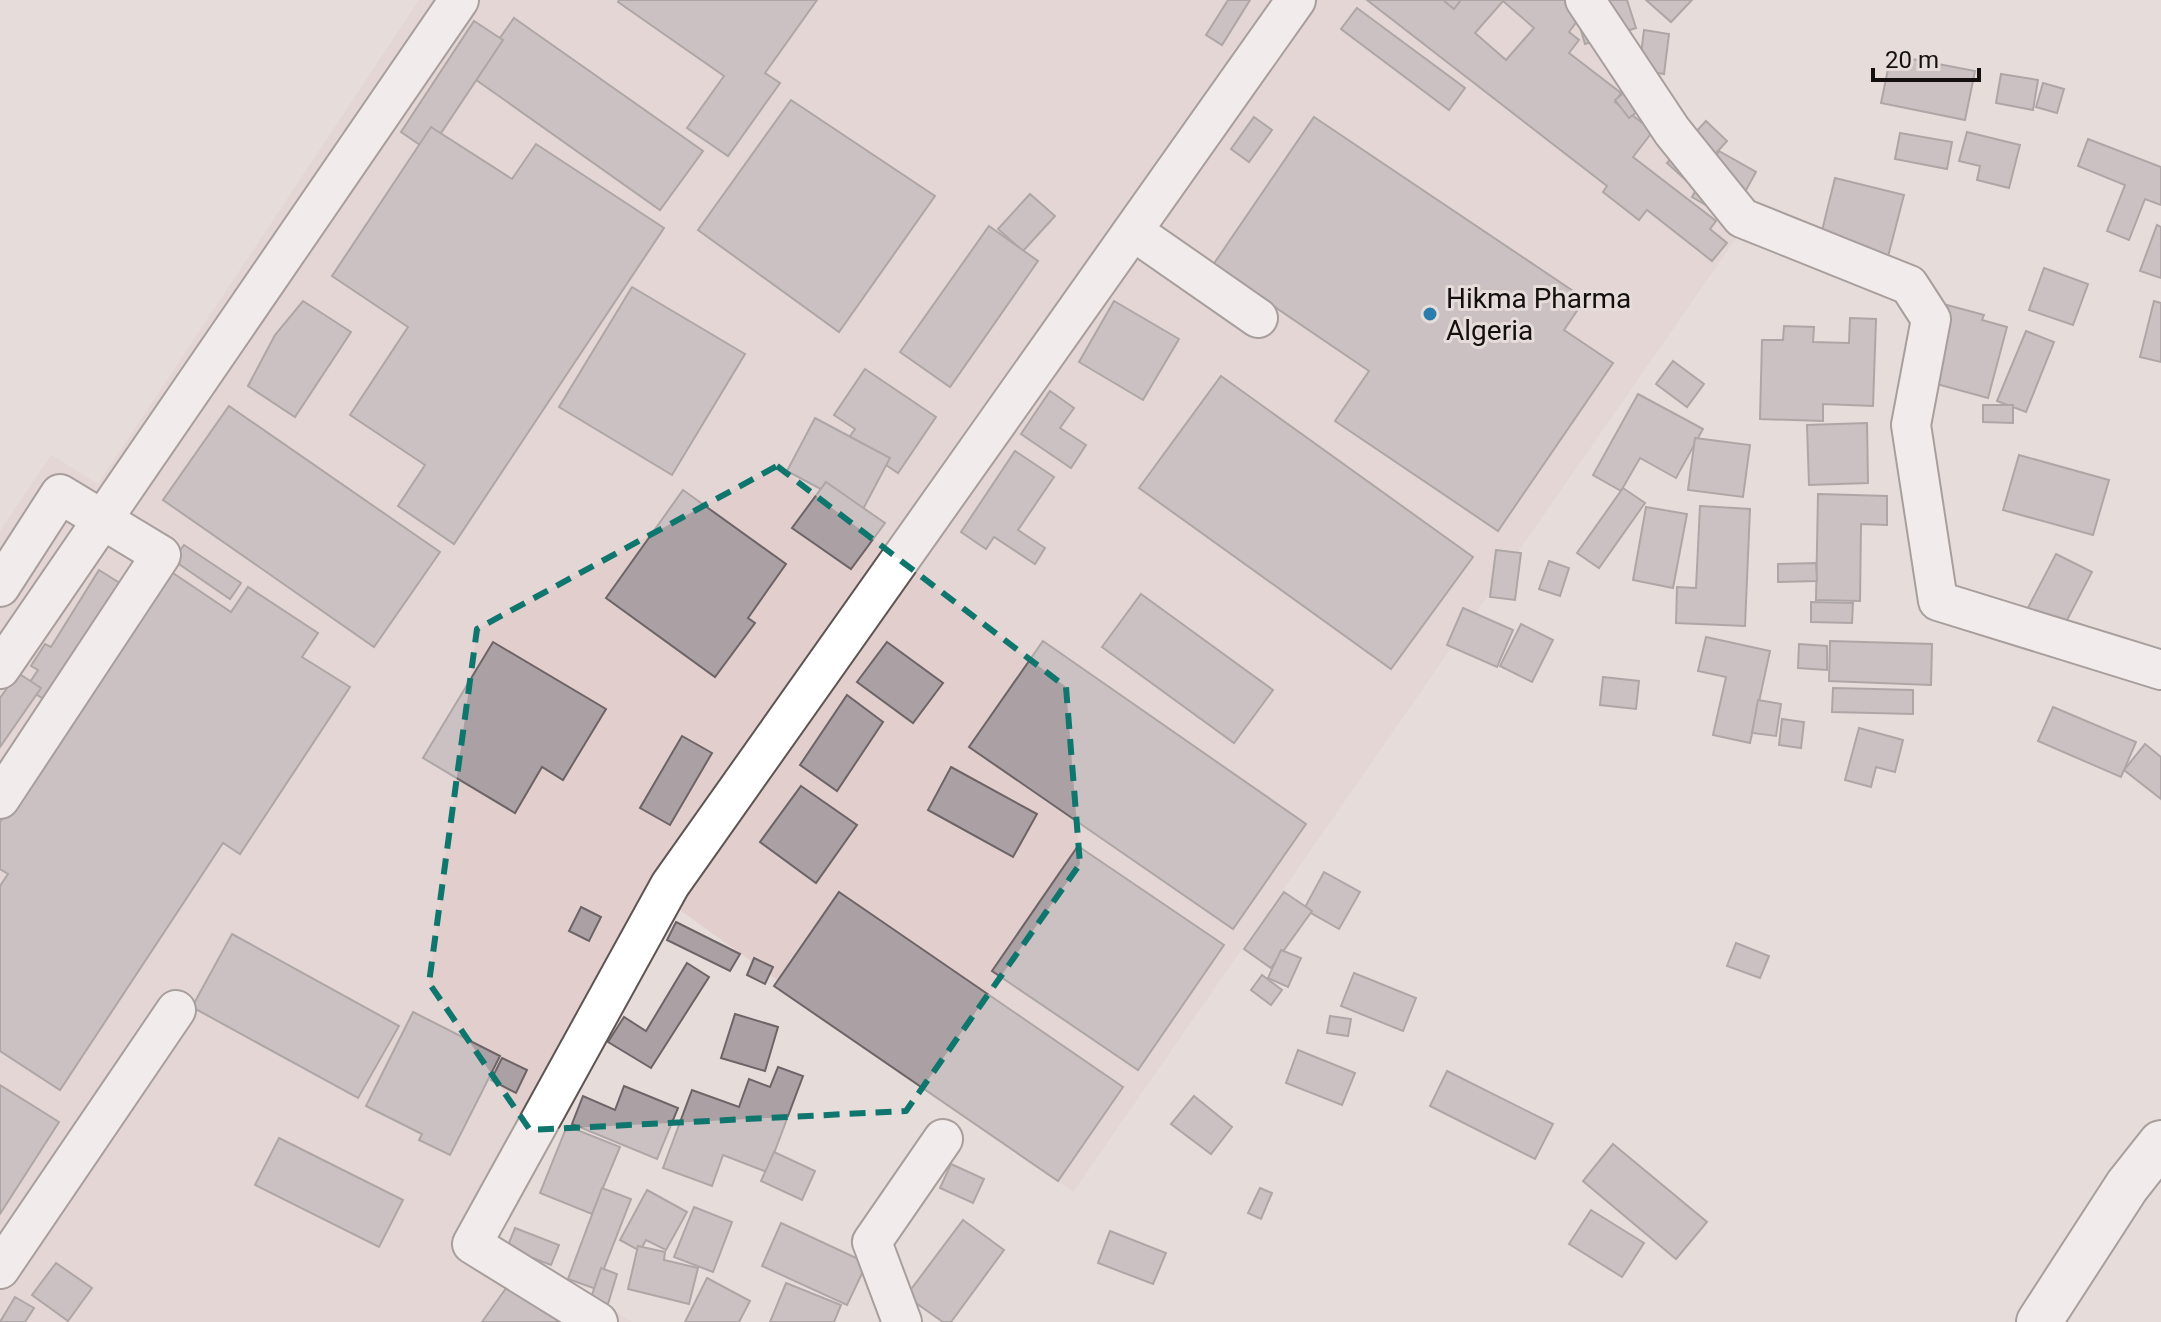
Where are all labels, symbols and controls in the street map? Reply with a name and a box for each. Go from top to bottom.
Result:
scale bar [1873,32,1979,82]
text: 20 m [1885,46,1939,74]
place label: Hikma Pharma Algeria [1446,282,1631,347]
marker: Hikma Pharma Algeria [1421,305,1439,323]

